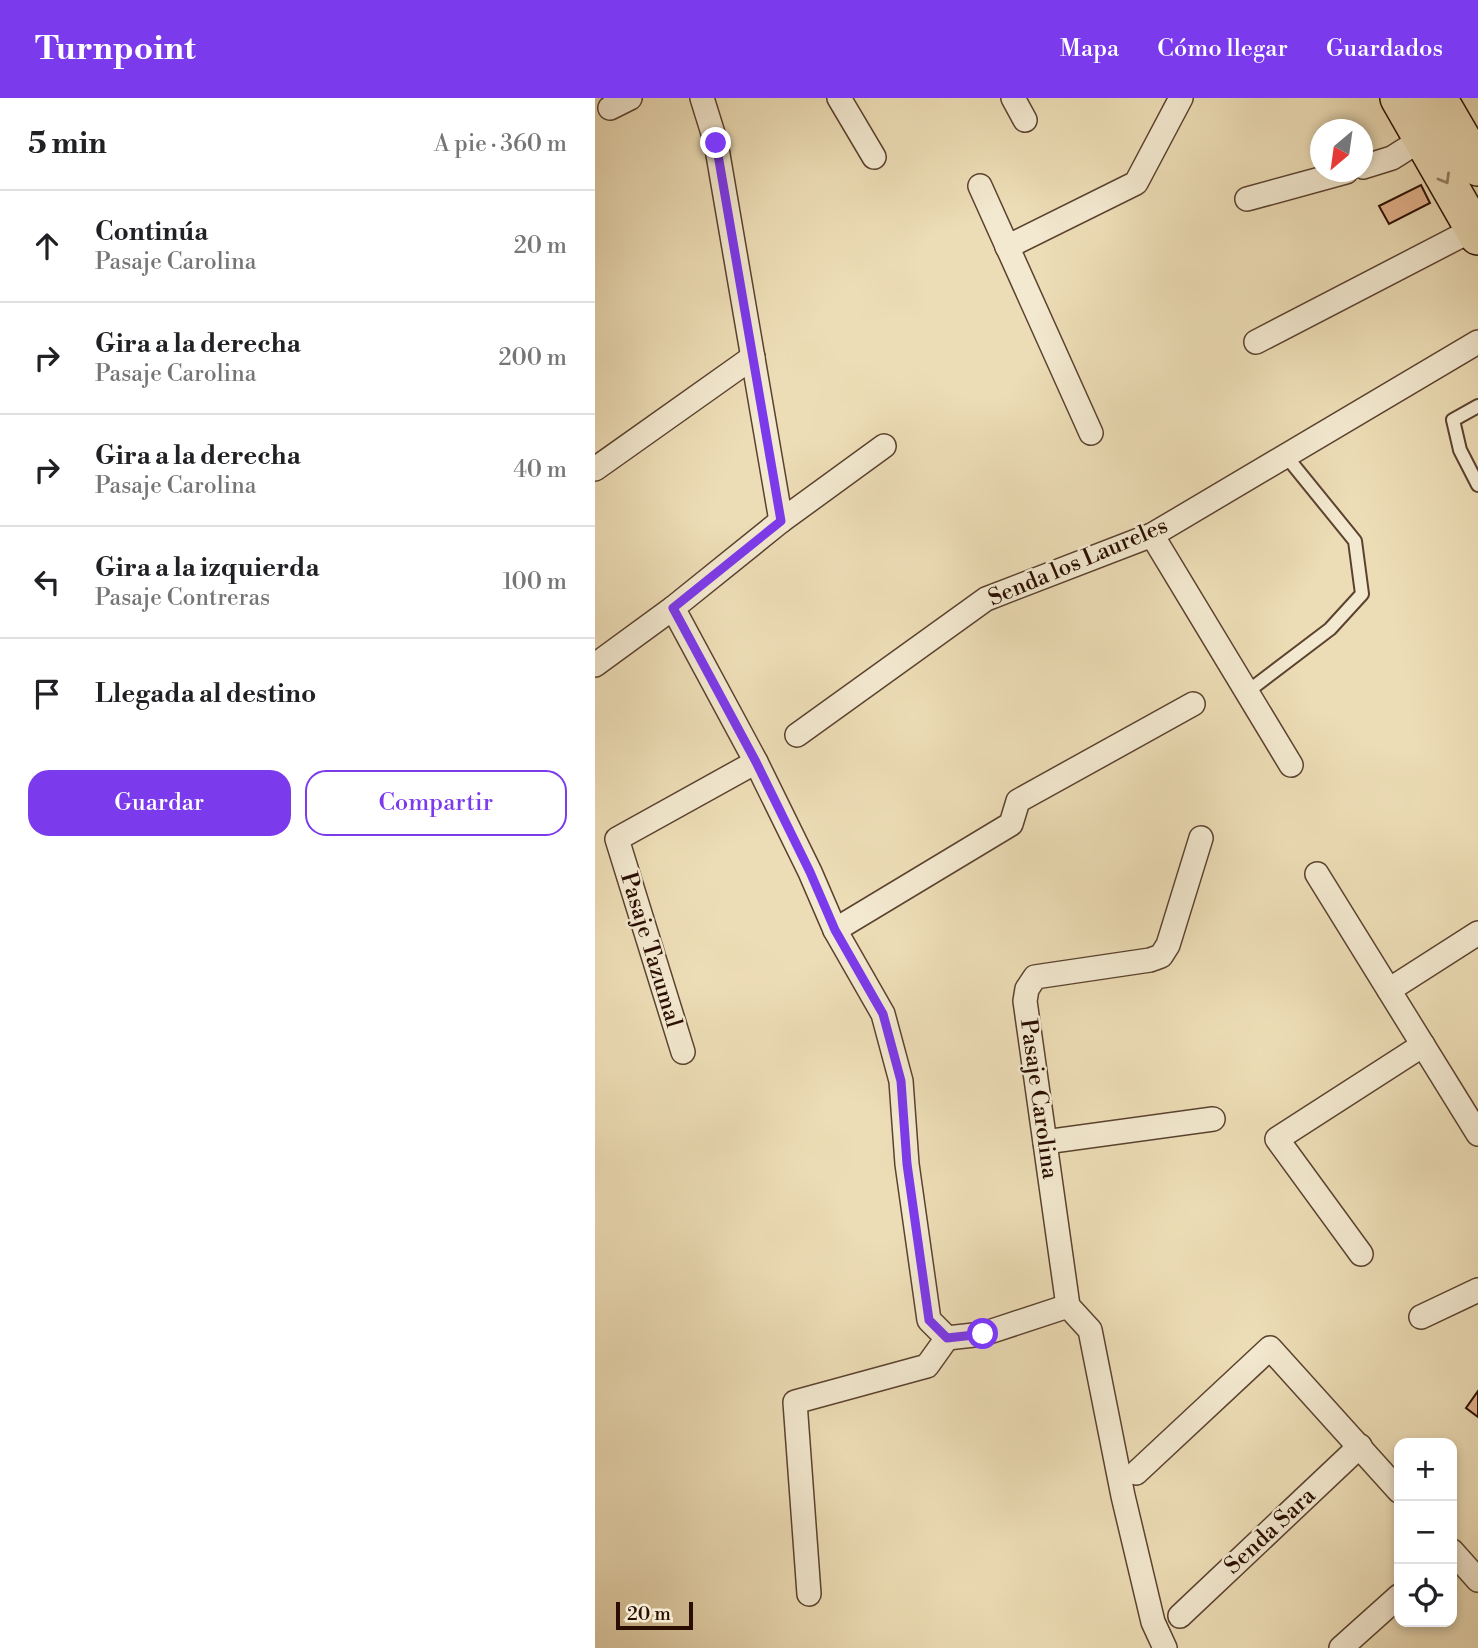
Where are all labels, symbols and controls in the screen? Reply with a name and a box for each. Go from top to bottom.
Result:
text: Turnpoint [35,29,196,70]
text: Mapa [1060,34,1119,64]
text: Cómo llegar [1157,34,1288,64]
text: Guardados [1326,34,1443,64]
north arrow [1310,119,1373,182]
text: 5 min [28,125,107,163]
route end [700,127,731,158]
text: A pie · 360 m [434,130,567,158]
one-way arrow [1437,171,1450,184]
text: Continúa [95,216,208,248]
icon: ahead [28,227,66,265]
text: 20 m [514,232,567,260]
text: Pasaje Carolina [95,248,256,276]
text: Gira a la derecha [95,328,301,360]
icon: right [28,339,66,377]
text: 200 m [499,344,567,372]
text: Pasaje Carolina [95,360,256,388]
text: Gira a la derecha [95,440,301,472]
icon: right [28,451,66,489]
text: 40 m [513,456,567,484]
text: Pasaje Carolina [95,472,256,500]
street label: Senda los Laureles [984,512,1172,612]
text: Gira a la izquierda [95,552,319,584]
icon: left [28,563,66,601]
text: 100 m [502,568,567,596]
text: Pasaje Contreras [95,584,270,612]
icon: arrive [28,675,66,713]
text: Llegada al destino [95,678,316,710]
button: Guardar [28,770,291,836]
button: Compartir [305,770,567,836]
street label: Pasaje Tazumal [614,869,688,1031]
street label: Pasaje Carolina [1014,1017,1064,1181]
route start [967,1318,998,1349]
map controls [1394,1438,1457,1627]
button: + [1394,1438,1457,1501]
street label: Senda Sara [1219,1482,1322,1580]
button: − [1394,1501,1457,1564]
button: locate [1394,1564,1457,1627]
scale bar [616,1599,693,1631]
text: 20 m [627,1602,671,1626]

